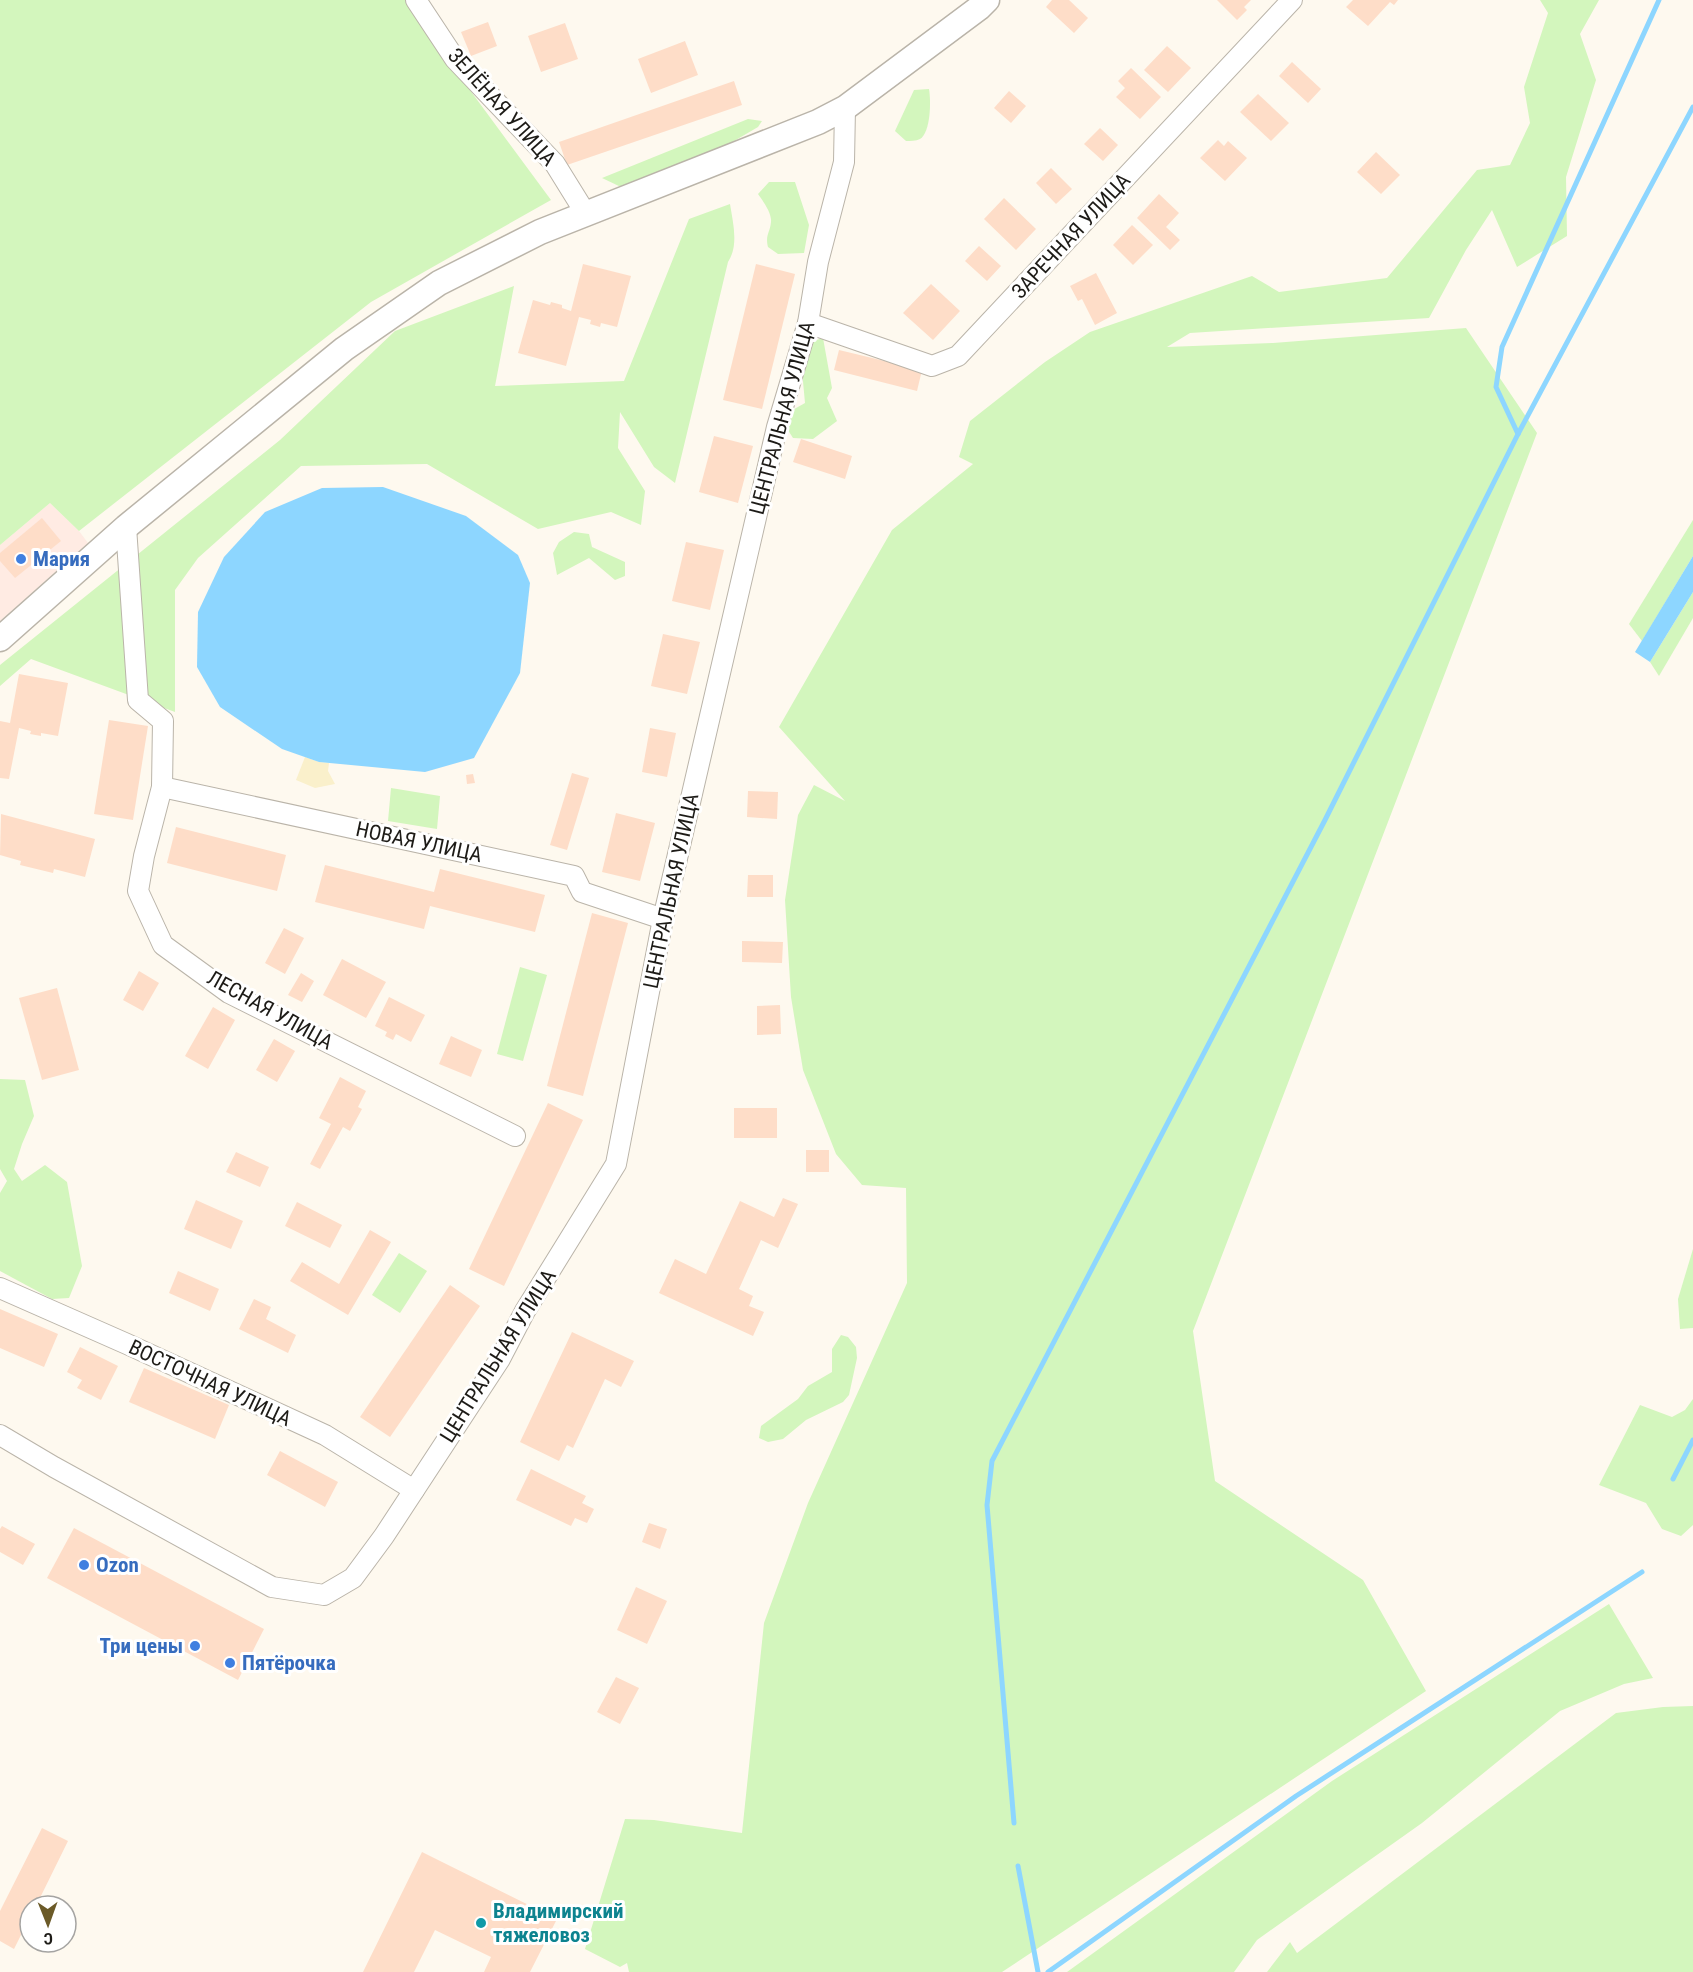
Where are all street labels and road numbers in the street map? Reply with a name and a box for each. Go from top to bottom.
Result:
street label: ЗЕЛЁНАЯ УЛИЦА [443,44,561,170]
street label: ЗАРЕЧНАЯ УЛИЦА [1007,168,1135,304]
street label: ЦЕНТРАЛЬНАЯ УЛИЦА [745,319,819,517]
street label: ЦЕНТРАЛЬНАЯ УЛИЦА [639,791,703,991]
street label: НОВАЯ УЛИЦА [354,817,484,867]
street label: ЛЕСНАЯ УЛИЦА [203,966,337,1054]
street label: ЦЕНТРАЛЬНАЯ УЛИЦА [435,1265,561,1447]
street label: ВОСТОЧНАЯ УЛИЦА [125,1335,295,1431]

